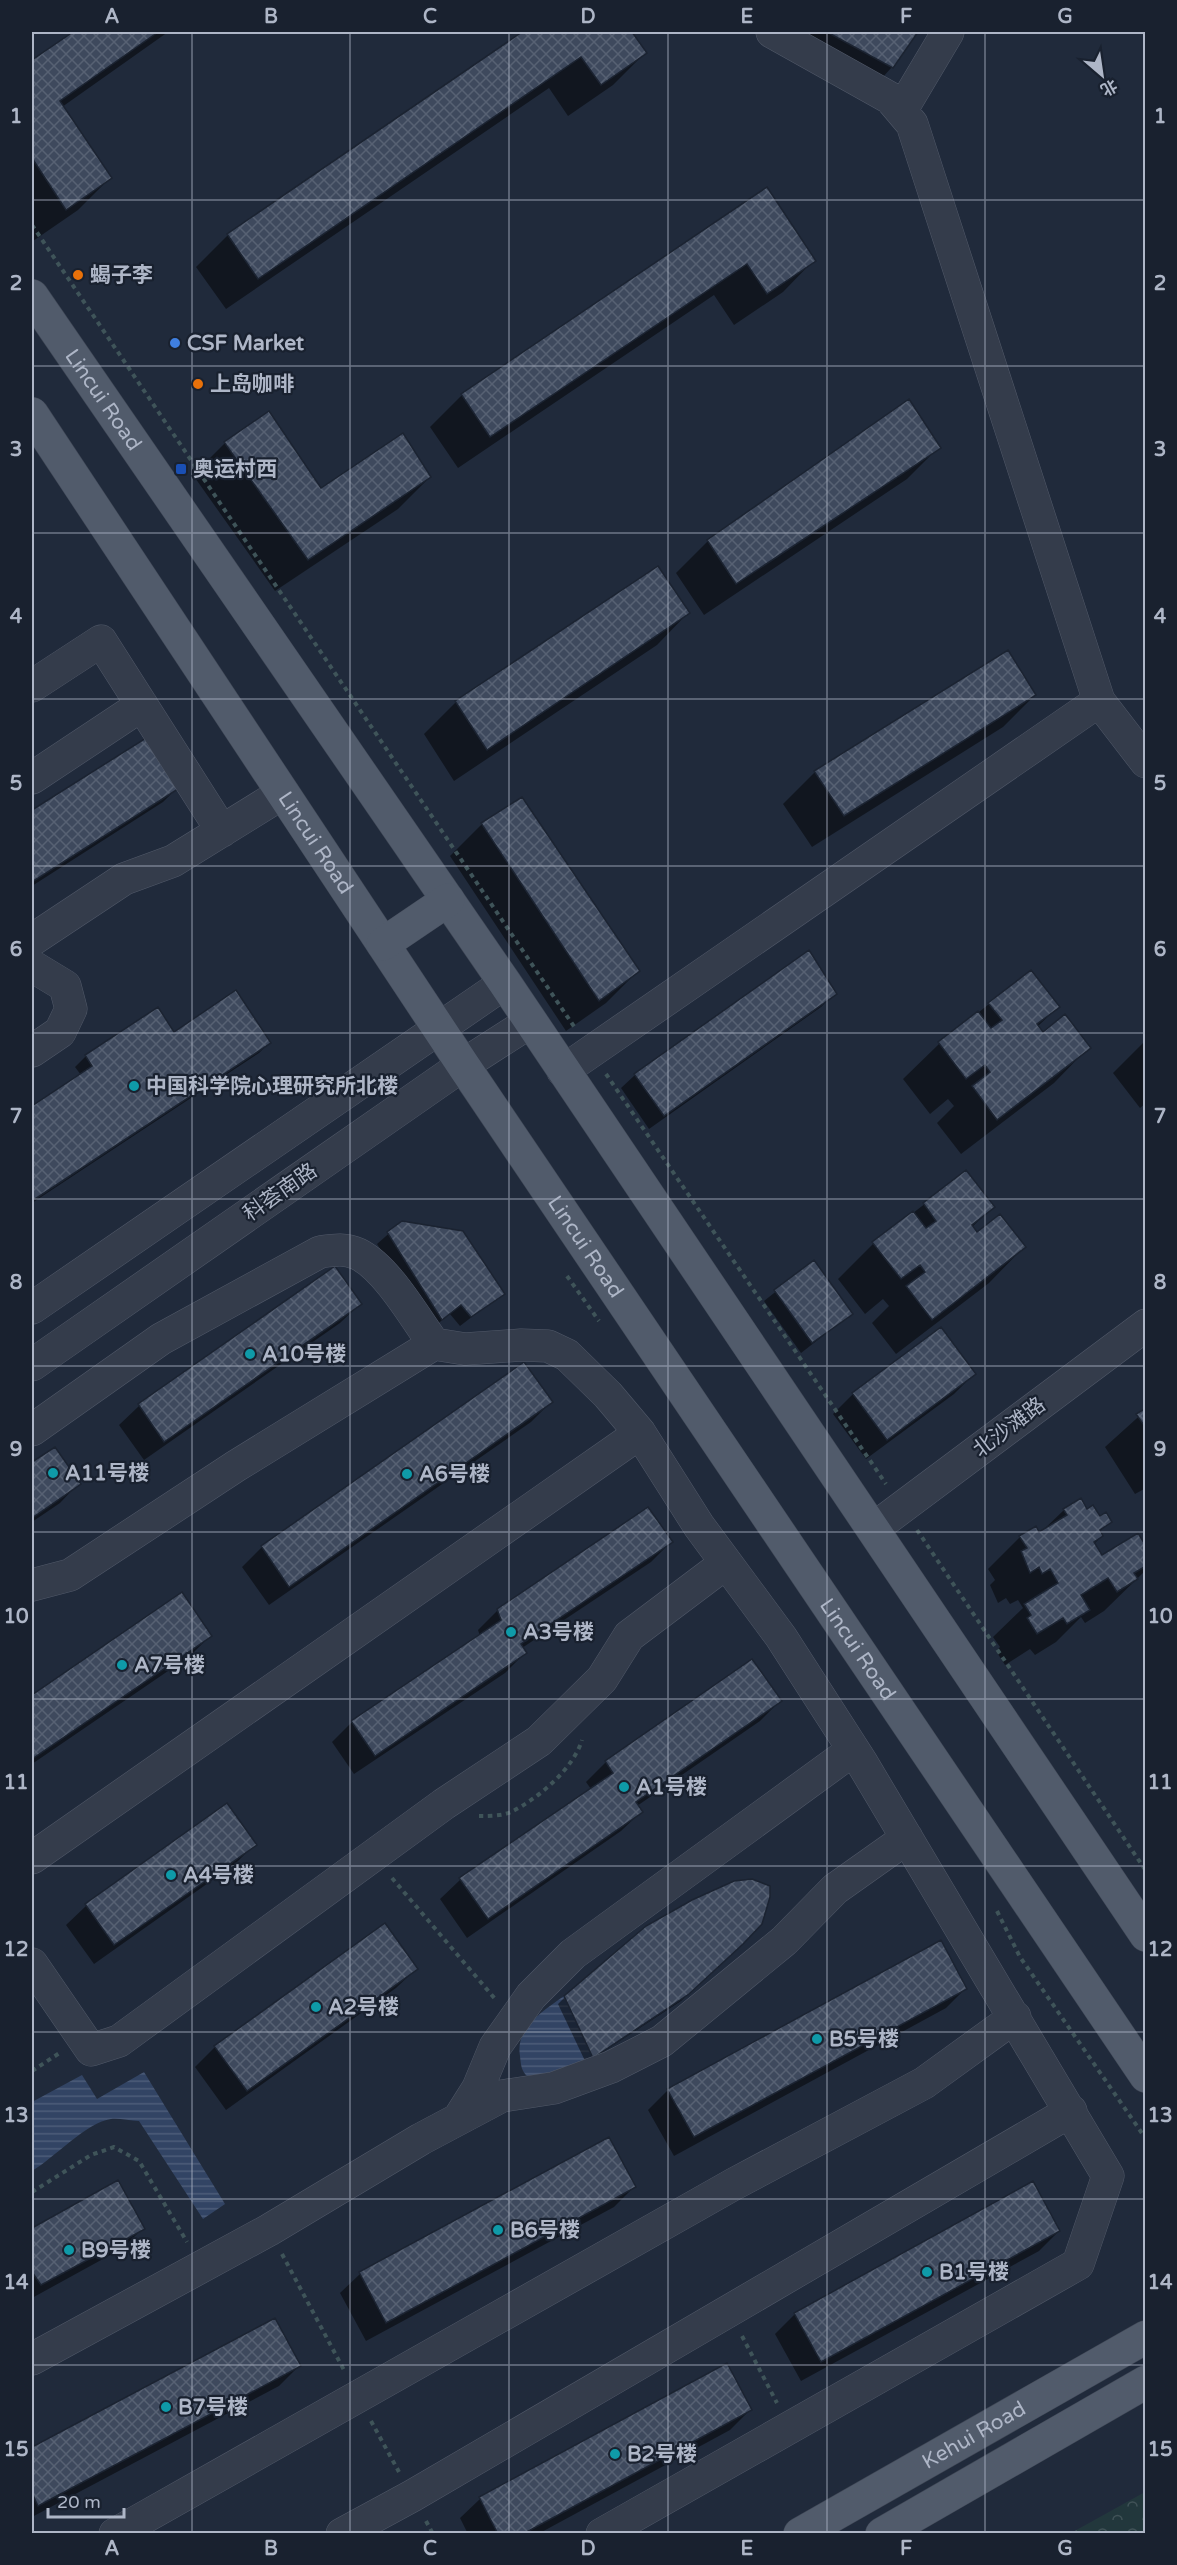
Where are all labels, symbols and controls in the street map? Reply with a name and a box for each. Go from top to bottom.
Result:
text: A [105,5,120,29]
text: B [264,5,278,29]
text: C [423,5,437,29]
text: D [580,5,596,29]
text: E [741,5,754,29]
text: F [900,5,912,29]
text: G [1057,5,1073,29]
north arrow [1072,45,1132,105]
text: 北 [1097,75,1121,100]
text: 1 [10,105,22,129]
text: 1 [1154,105,1166,129]
place label: 蝎子李 [90,263,153,288]
marker: 蝎子李 [71,268,85,282]
text: 2 [10,272,22,296]
text: 2 [1154,272,1166,296]
place label: CSF Market [187,331,304,356]
marker: CSF Market [168,336,182,350]
street label: Lincui Road [59,345,147,456]
place label: 上岛咖啡 [210,372,294,397]
marker: 上岛咖啡 [191,377,205,391]
text: 3 [10,438,22,462]
text: 3 [1154,438,1166,462]
place label: 奥运村西 [193,457,277,482]
marker: 奥运村西 [174,462,188,476]
text: 4 [10,605,23,629]
text: 4 [1154,605,1167,629]
text: 5 [10,772,22,796]
text: 5 [1154,772,1166,796]
street label: Lincui Road [272,787,358,899]
text: 6 [10,938,22,962]
text: 6 [1154,938,1166,962]
place label: 中国科学院心理研究所北楼 [146,1074,398,1099]
marker: 中国科学院心理研究所北楼 [127,1079,141,1093]
text: 7 [10,1105,22,1129]
text: 7 [1154,1105,1166,1129]
street label: 科荟南路 [239,1158,322,1227]
street label: Lincui Road [542,1191,629,1303]
text: 8 [10,1271,22,1295]
text: 8 [1154,1271,1166,1295]
place label: A10号楼 [262,1342,346,1367]
marker: A10号楼 [243,1347,257,1361]
street label: 北沙滩路 [968,1392,1050,1463]
text: 9 [10,1438,22,1462]
text: 9 [1154,1438,1166,1462]
place label: A11号楼 [65,1461,149,1486]
place label: A6号楼 [419,1462,490,1487]
marker: A11号楼 [46,1466,60,1480]
marker: A6号楼 [400,1467,414,1481]
street label: Lincui Road [814,1594,901,1705]
text: 10 [3,1605,29,1629]
text: 10 [1147,1605,1173,1629]
place label: A3号楼 [523,1620,594,1645]
marker: A3号楼 [504,1625,518,1639]
place label: A7号楼 [134,1653,205,1678]
marker: A7号楼 [115,1658,129,1672]
text: 11 [3,1771,29,1795]
text: 11 [1147,1771,1173,1795]
place label: A1号楼 [636,1775,707,1800]
marker: A1号楼 [617,1780,631,1794]
place label: A4号楼 [183,1863,254,1888]
marker: A4号楼 [164,1868,178,1882]
text: 12 [3,1938,29,1962]
text: 12 [1147,1938,1173,1962]
place label: A2号楼 [328,1995,399,2020]
marker: A2号楼 [309,2000,323,2014]
place label: B5号楼 [829,2027,899,2052]
marker: B5号楼 [810,2032,824,2046]
text: 13 [3,2104,29,2128]
text: 13 [1147,2104,1173,2128]
place label: B6号楼 [510,2218,580,2243]
marker: B6号楼 [491,2223,505,2237]
place label: B9号楼 [81,2238,151,2263]
marker: B9号楼 [62,2243,76,2257]
place label: B1号楼 [939,2260,1009,2285]
marker: B1号楼 [920,2265,934,2279]
text: 14 [3,2271,29,2295]
text: 14 [1147,2271,1173,2295]
place label: B7号楼 [178,2395,248,2420]
street label: Kehui Road [918,2396,1030,2475]
marker: B7号楼 [159,2400,173,2414]
text: 15 [3,2438,29,2462]
text: 15 [1147,2438,1173,2462]
place label: B2号楼 [627,2442,697,2467]
marker: B2号楼 [608,2447,622,2461]
scale bar [48,2481,124,2519]
text: 20 m [57,2491,101,2513]
text: A [105,2537,120,2561]
text: B [264,2537,278,2561]
text: C [423,2537,437,2561]
text: D [580,2537,596,2561]
text: E [741,2537,754,2561]
text: F [900,2537,912,2561]
text: G [1057,2537,1073,2561]

